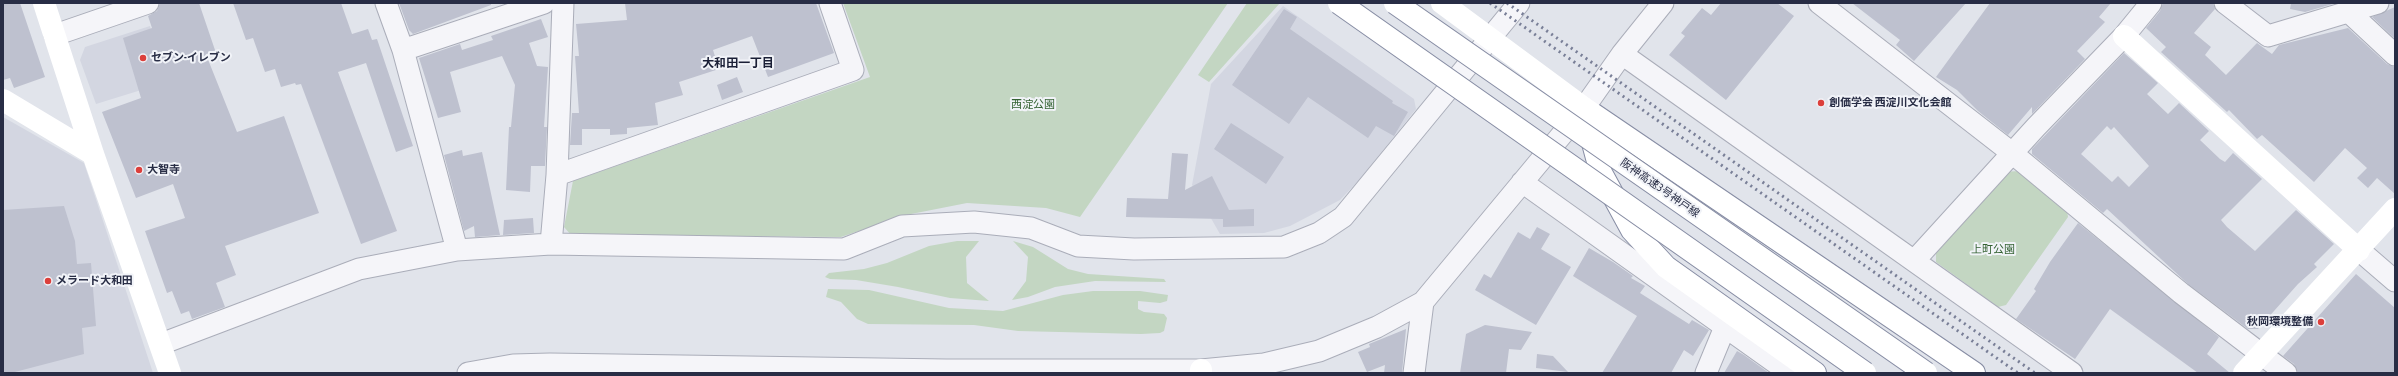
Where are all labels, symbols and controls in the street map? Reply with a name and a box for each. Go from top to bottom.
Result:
place label: セブン-イレブン [151,51,231,65]
marker: セブン-イレブン [138,53,148,63]
district label: 大和田一丁目 [702,56,774,70]
place label: 創価学会 西淀川文化会館 [1829,96,1952,110]
park label: 西淀公園 [1011,98,1055,112]
marker: 創価学会 西淀川文化会館 [1816,98,1826,108]
street label: 阪神高速3号神戸線 [1618,156,1702,220]
place label: 大智寺 [147,163,180,177]
marker: 大智寺 [134,165,144,175]
park label: 上町公園 [1971,243,2015,257]
place label: メラード大和田 [56,274,133,288]
marker: メラード大和田 [43,276,53,286]
place label: 秋岡環境整備 [2247,315,2313,329]
marker: 秋岡環境整備 [2316,317,2326,327]

